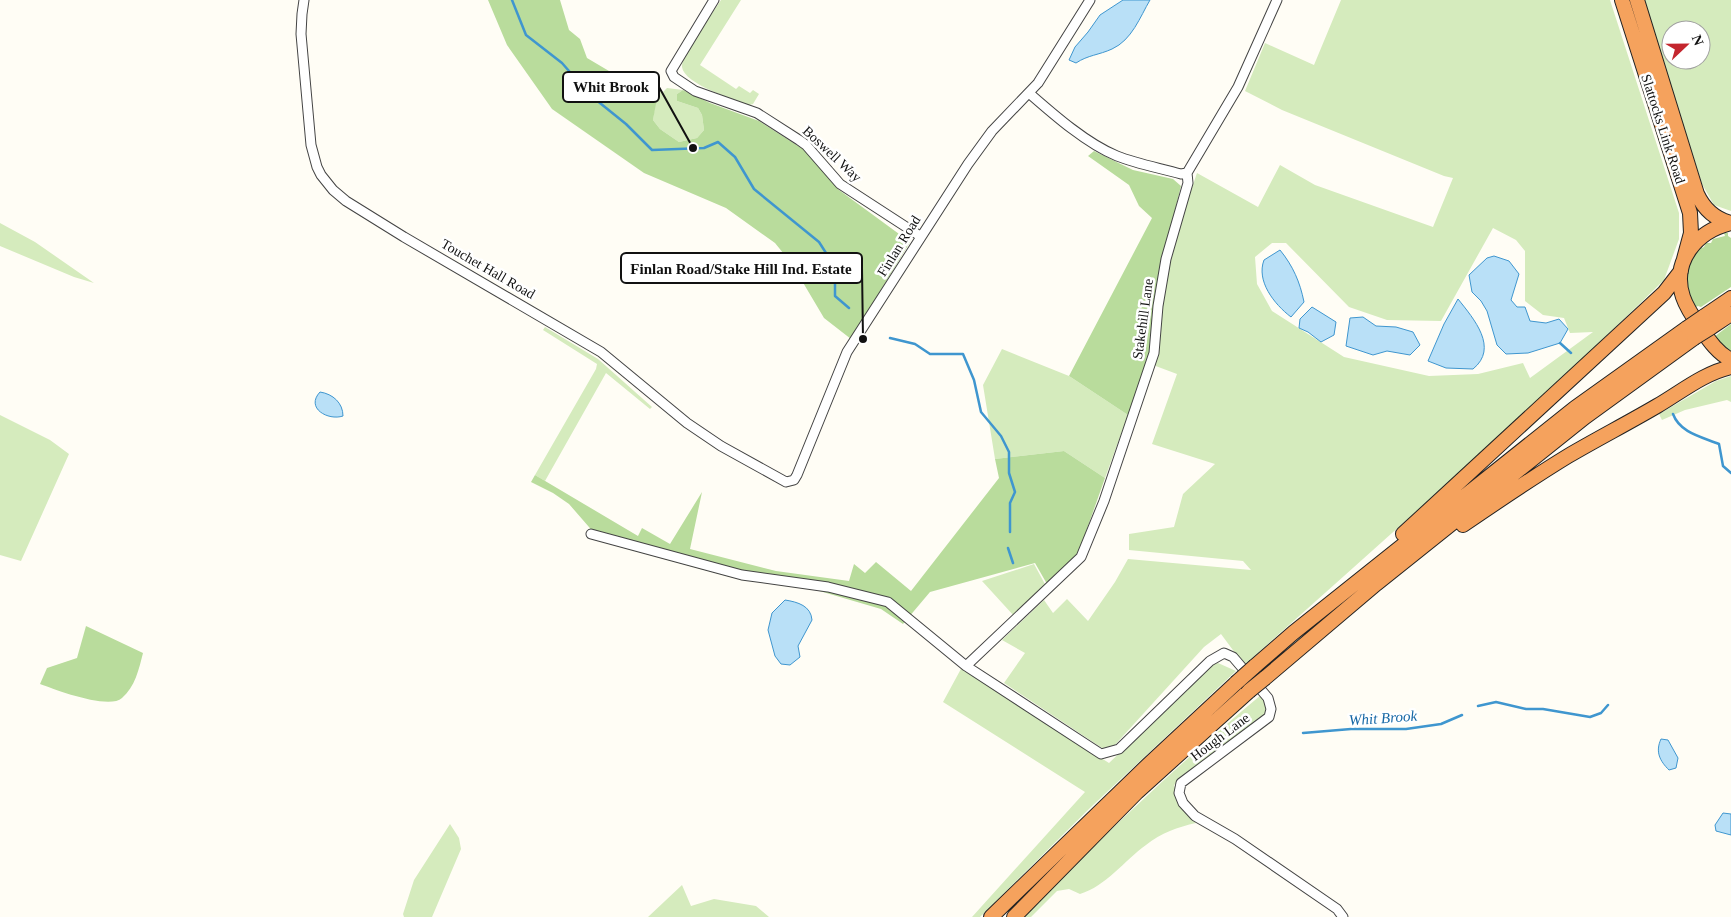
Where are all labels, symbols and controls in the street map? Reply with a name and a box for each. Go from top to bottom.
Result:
north arrow [1661,20,1711,70]
text: N [1689,33,1706,48]
callout: Whit Brook [563,72,659,102]
street label: Slattocks Link Road [1638,72,1688,186]
text: Whit Brook [573,79,650,95]
street label: Boswell Way [800,123,864,185]
street label: Finlan Road [874,213,924,279]
street label: Touchet Hall Road [439,236,537,302]
callout: Finlan Road/Stake Hill Ind. Estate [621,253,862,283]
text: Finlan Road/Stake Hill Ind. Estate [630,261,852,277]
street label: Stakehill Lane [1130,278,1156,360]
water label: Whit Brook [1348,708,1418,728]
street label: Hough Lane [1188,710,1252,764]

